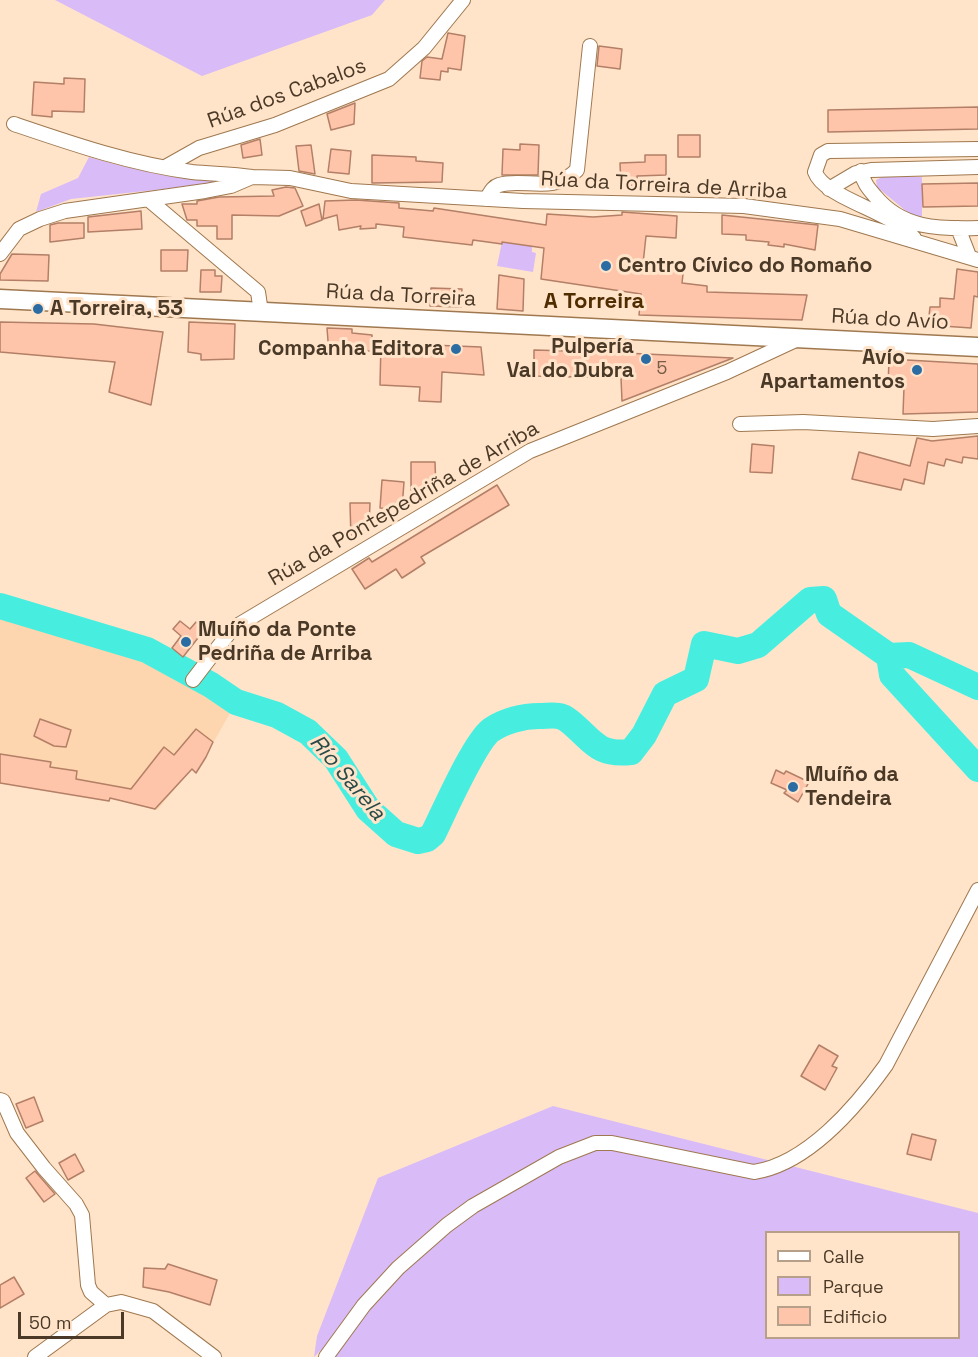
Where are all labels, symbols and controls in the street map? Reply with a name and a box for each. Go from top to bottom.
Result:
street label: Rúa dos Cabalos [204,54,370,134]
street label: Rúa da Torreira de Arriba [540,167,788,205]
place label: Centro Cívico do Romaño [618,253,872,279]
marker: Centro Cívico do Romaño [599,259,613,273]
street label: Rúa da Torreira [325,279,477,313]
district label: A Torreira [544,289,644,315]
place label: A Torreira, 53 [50,296,183,322]
marker: A Torreira, 53 [31,302,45,316]
street label: Rúa do Avío [831,304,949,336]
place label: Pulpería Val do Dubra [506,334,634,384]
place label: Companha Editora [258,336,444,362]
marker: Companha Editora [449,342,463,356]
place label: Avío Apartamentos [760,345,905,395]
marker: Pulpería Val do Dubra [639,352,653,366]
house number: 5 [657,358,667,380]
marker: Avío Apartamentos [910,363,924,377]
street label: Rúa da Pontepedriña de Arriba [264,416,544,592]
place label: Muíño da Ponte Pedriña de Arriba [198,617,372,667]
marker: Muíño da Ponte Pedriña de Arriba [179,635,193,649]
water label: Río Sarela [304,730,390,826]
place label: Muíño da Tendeira [805,762,899,812]
marker: Muíño da Tendeira [786,780,800,794]
legend [765,1231,960,1339]
text: Calle [823,1245,864,1268]
text: Parque [823,1275,884,1298]
scale bar [21,1300,128,1338]
text: Edificio [823,1305,887,1328]
text: 50 m [29,1311,71,1334]

